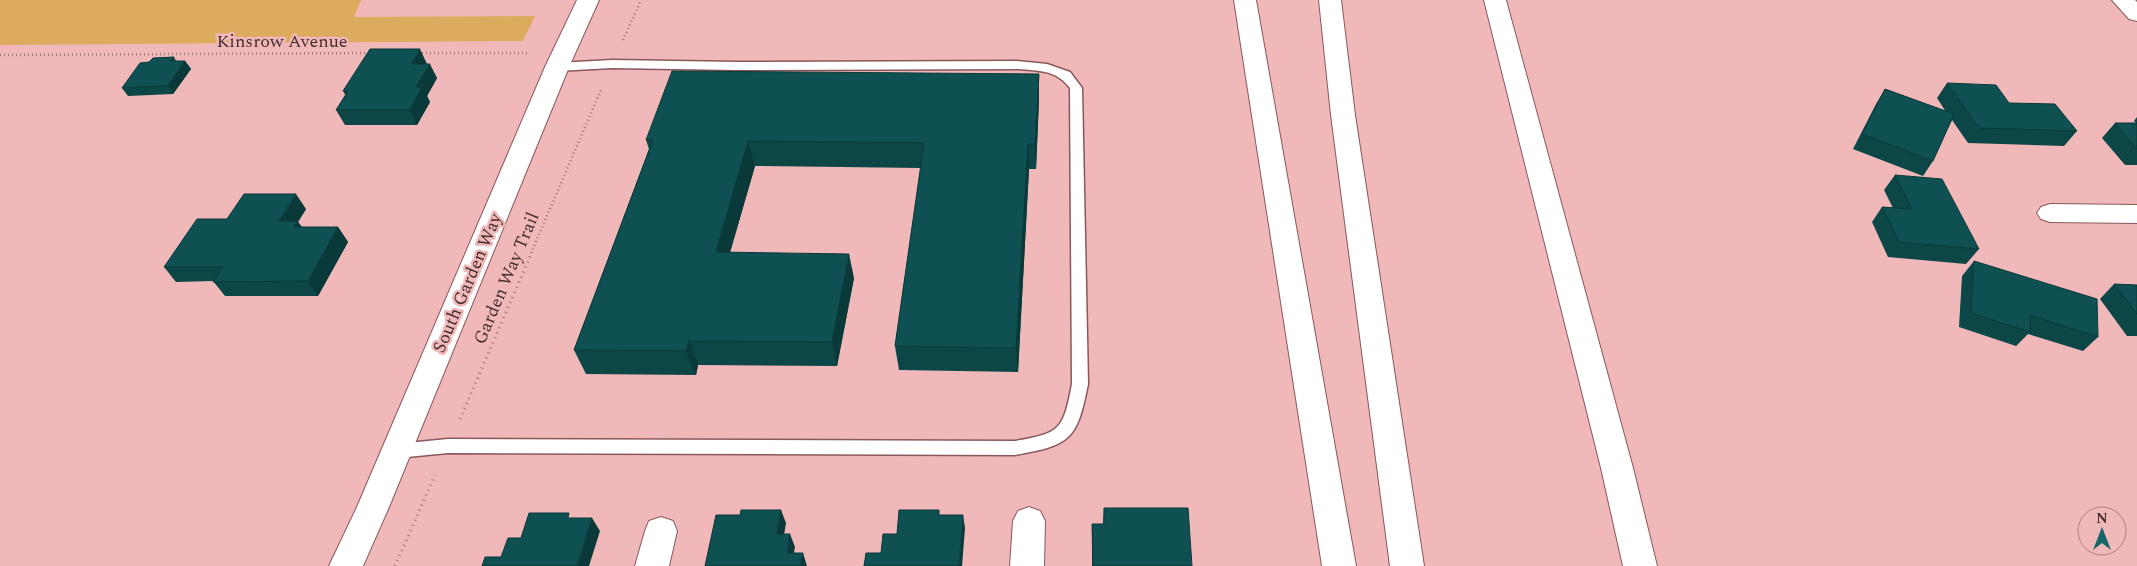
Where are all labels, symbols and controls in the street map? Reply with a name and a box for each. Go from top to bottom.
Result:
street label: Kinsrow Avenue [217,28,348,55]
street label: South Garden Way [426,208,510,357]
street label: Garden Way Trail [466,208,546,349]
north arrow [2077,506,2127,556]
text: N [2096,508,2108,529]

